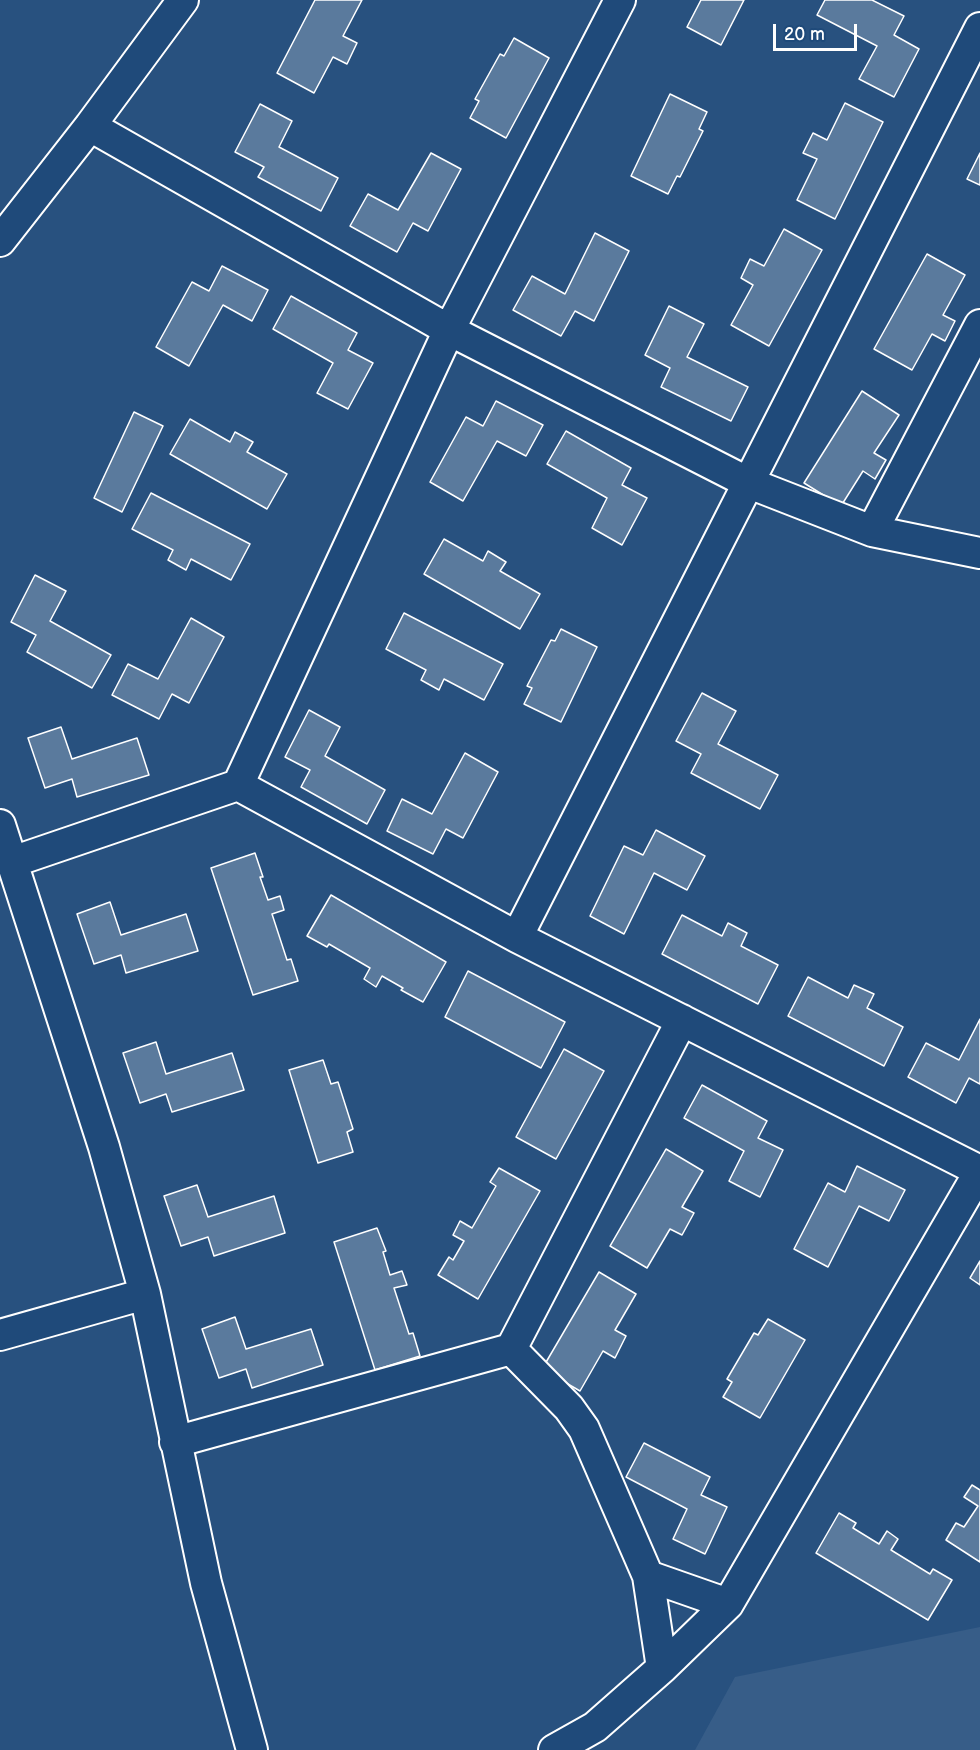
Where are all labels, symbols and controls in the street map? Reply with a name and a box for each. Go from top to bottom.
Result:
scale bar [776,12,860,50]
text: 20 m [784,24,825,45]

